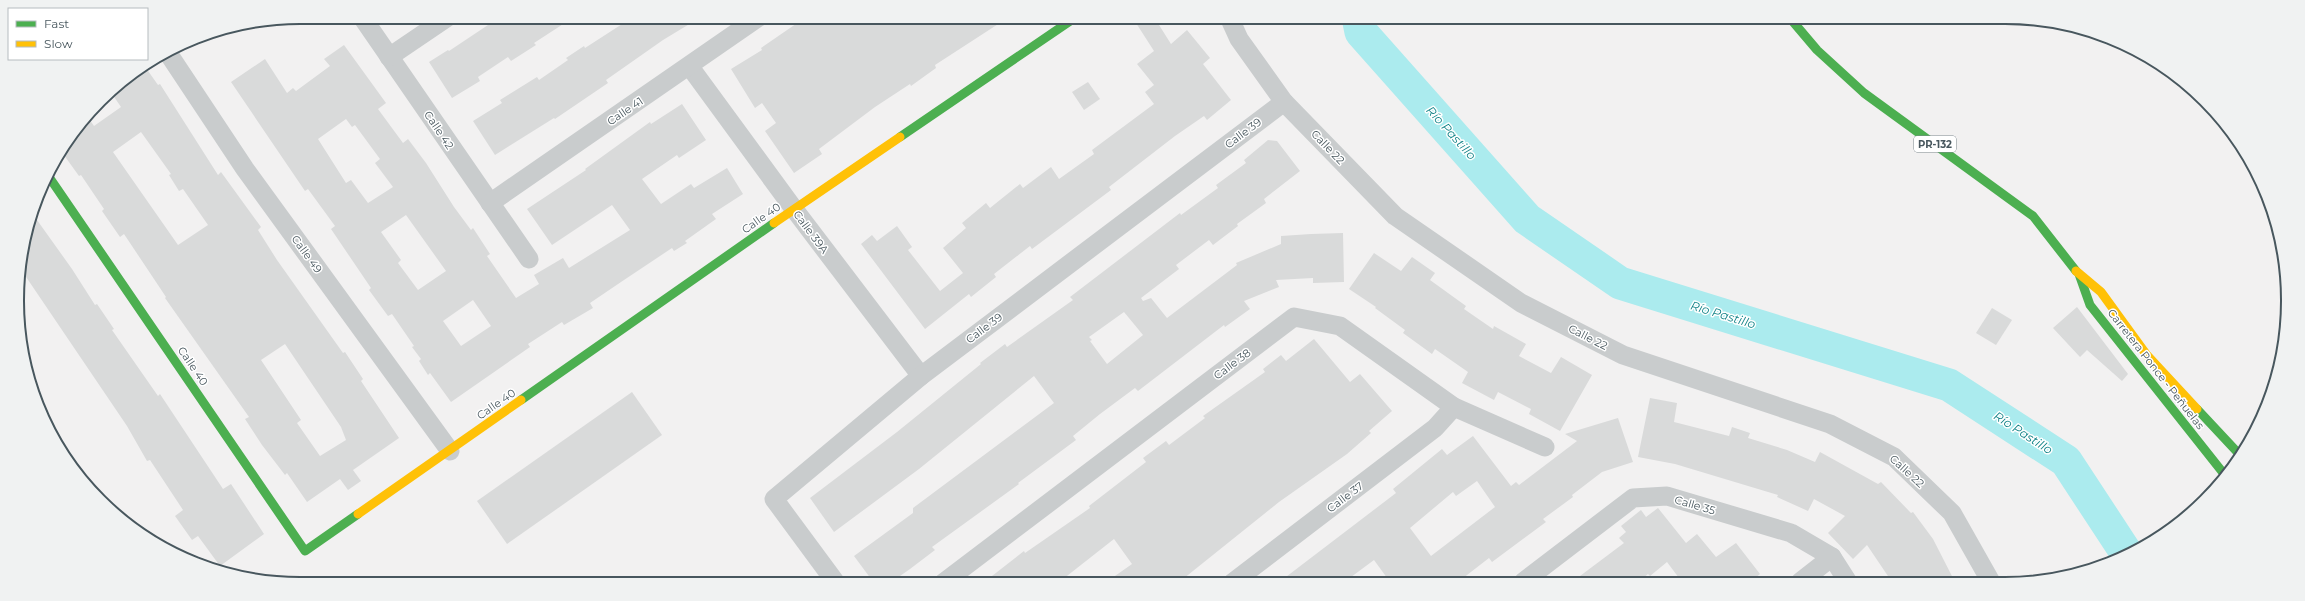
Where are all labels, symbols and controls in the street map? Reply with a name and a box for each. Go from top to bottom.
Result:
legend [8,8,148,60]
text: Fast [44,16,69,31]
text: Slow [44,36,73,51]
street label: Calle 41 [604,94,646,128]
water label: Río Pastillo [1423,103,1480,163]
street label: Calle 42 [421,108,457,152]
street label: Calle 39 [1222,114,1264,151]
street label: Calle 22 [1308,127,1348,167]
road number: PR-132 [1914,136,1956,152]
street label: Calle 40 [739,200,783,236]
street label: Calle 39A [790,208,832,256]
street label: Calle 49 [289,232,326,276]
water label: Río Pastillo [1689,298,1758,332]
street label: Carretera Ponce - Peñuelas [2105,306,2208,433]
street label: Calle 39 [963,309,1005,346]
street label: Calle 22 [1566,321,1610,353]
street label: Calle 40 [175,344,211,388]
street label: Calle 38 [1211,346,1253,382]
street label: Calle 40 [474,386,518,422]
water label: Río Pastillo [1991,408,2056,457]
street label: Calle 22 [1887,452,1927,490]
street label: Calle 37 [1324,479,1366,515]
street label: Calle 35 [1673,492,1717,518]

